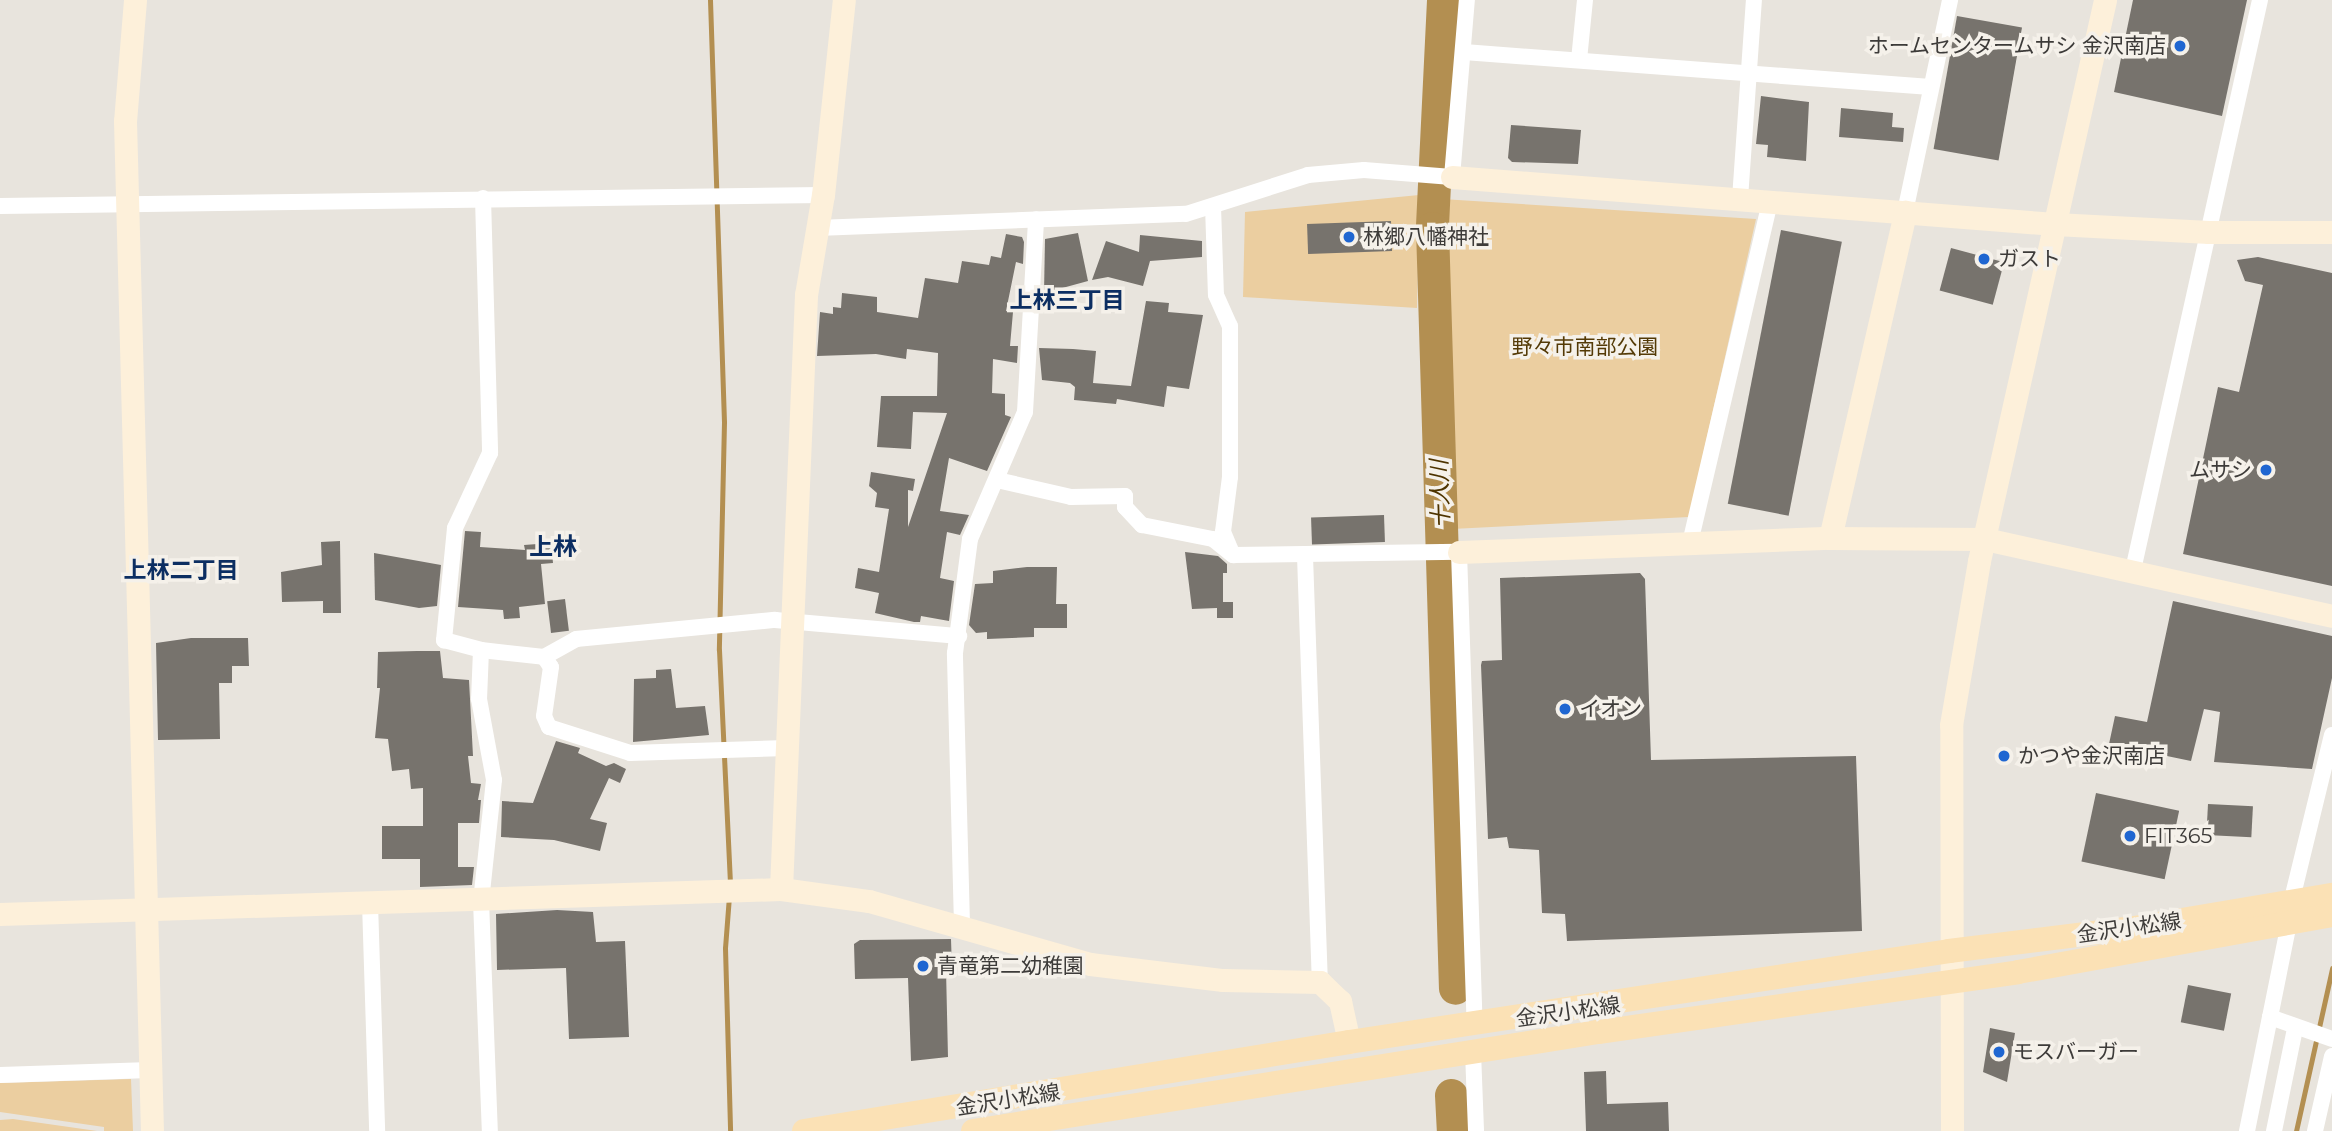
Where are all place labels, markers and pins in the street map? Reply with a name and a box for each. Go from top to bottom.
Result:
place label: ホームセンタームサシ 金沢南店 [1866,33,2166,59]
marker: ホームセンタームサシ 金沢南店 [2172,38,2188,54]
place label: 林郷八幡神社 [1363,224,1489,250]
marker: 林郷八幡神社 [1341,229,1357,245]
place label: ガスト [1998,246,2061,272]
marker: ガスト [1976,251,1992,267]
place label: ムサシ [2189,457,2252,483]
marker: ムサシ [2258,462,2274,478]
place label: イオン [1579,696,1642,722]
marker: イオン [1557,701,1573,717]
place label: かつや金沢南店 [2018,743,2165,769]
marker: かつや金沢南店 [1996,748,2012,764]
place label: FIT365 [2144,823,2212,849]
marker: FIT365 [2122,828,2138,844]
place label: 青竜第二幼稚園 [937,953,1084,979]
marker: 青竜第二幼稚園 [915,958,931,974]
place label: モスバーガー [2013,1039,2139,1065]
marker: モスバーガー [1991,1044,2007,1060]

